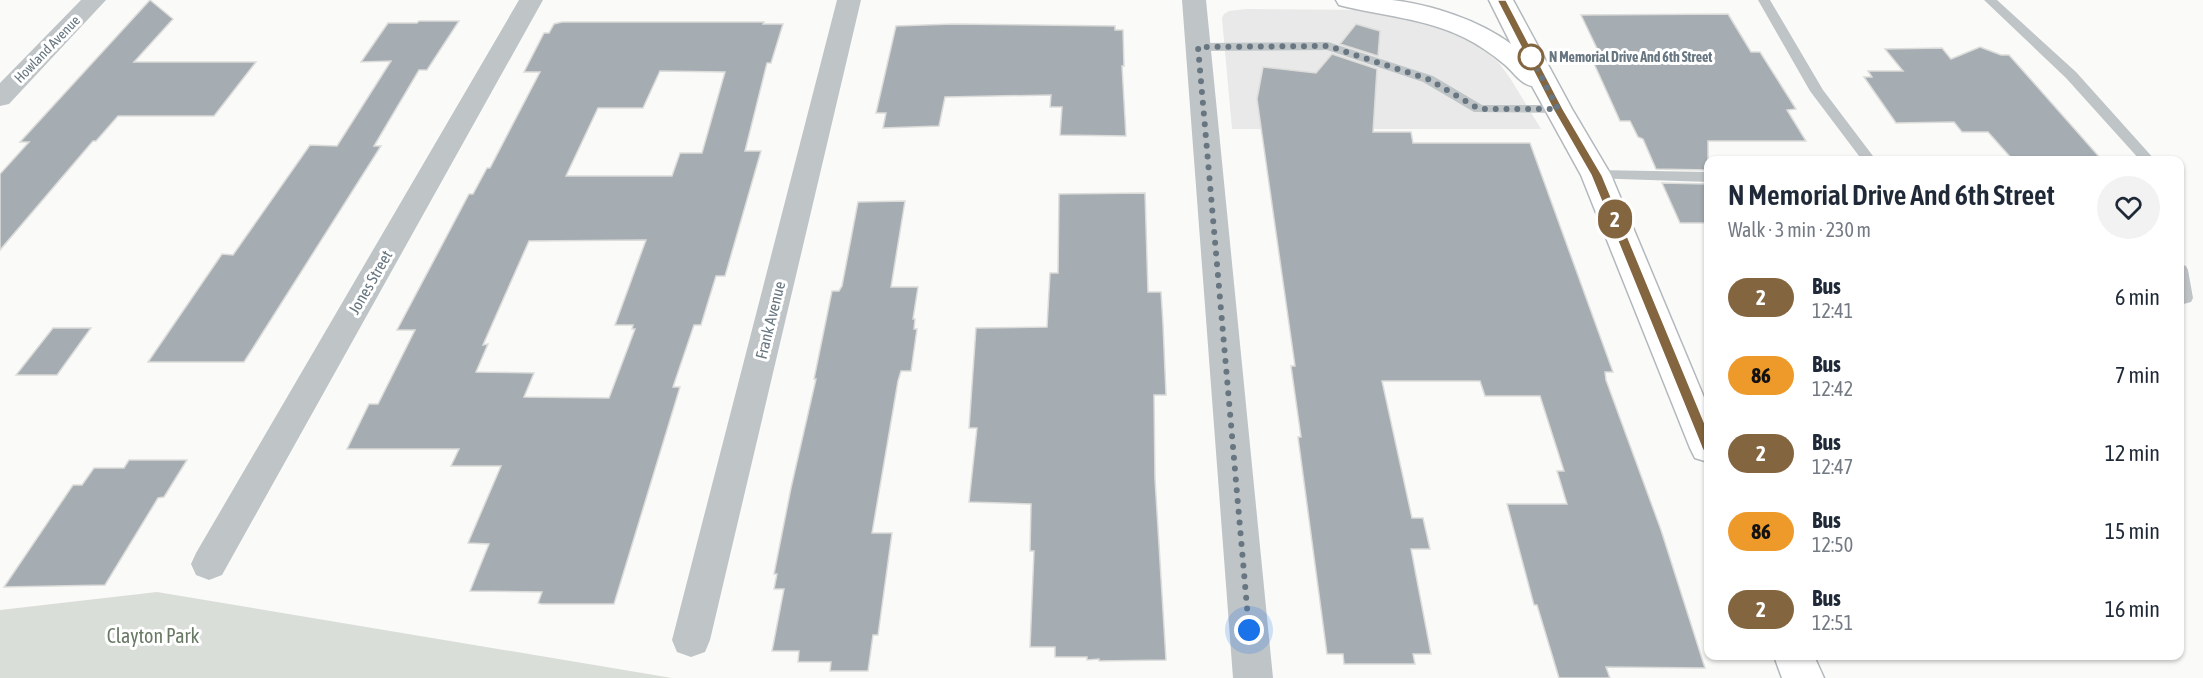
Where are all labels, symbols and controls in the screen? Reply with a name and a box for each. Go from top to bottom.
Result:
street label: Howland Avenue [11,12,83,86]
marker: N Memorial Drive And 6th Street [1518,44,1544,70]
place label: N Memorial Drive And 6th Street [1549,49,1712,65]
button: heart [2097,176,2160,239]
text: N Memorial Drive And 6th Street [1728,179,2055,211]
line badge: 2 [1596,200,1634,238]
text: 2 [1610,207,1620,231]
text: Walk · 3 min · 230 m [1728,218,1871,241]
street label: Jones Street [345,247,396,317]
text: Bus [1812,273,1841,299]
street label: Frank Avenue [752,279,788,361]
text: 6 min [2115,284,2160,310]
text: 2 [1756,285,1766,309]
text: 12:41 [1812,299,1853,322]
text: Bus [1812,351,1841,377]
text: 7 min [2115,362,2160,388]
text: 86 [1751,363,1771,387]
text: 12:42 [1812,377,1853,400]
text: Bus [1812,429,1841,455]
text: 12 min [2105,440,2160,466]
text: 2 [1756,441,1766,465]
text: 12:47 [1812,455,1853,478]
text: Bus [1812,507,1841,533]
text: 15 min [2105,518,2160,544]
text: 86 [1751,519,1771,543]
text: 12:50 [1812,533,1853,556]
text: Bus [1812,585,1841,611]
text: 16 min [2105,596,2160,622]
text: 2 [1756,597,1766,621]
text: 12:51 [1812,611,1853,634]
your location [1234,615,1264,645]
park label: Clayton Park [107,624,200,647]

